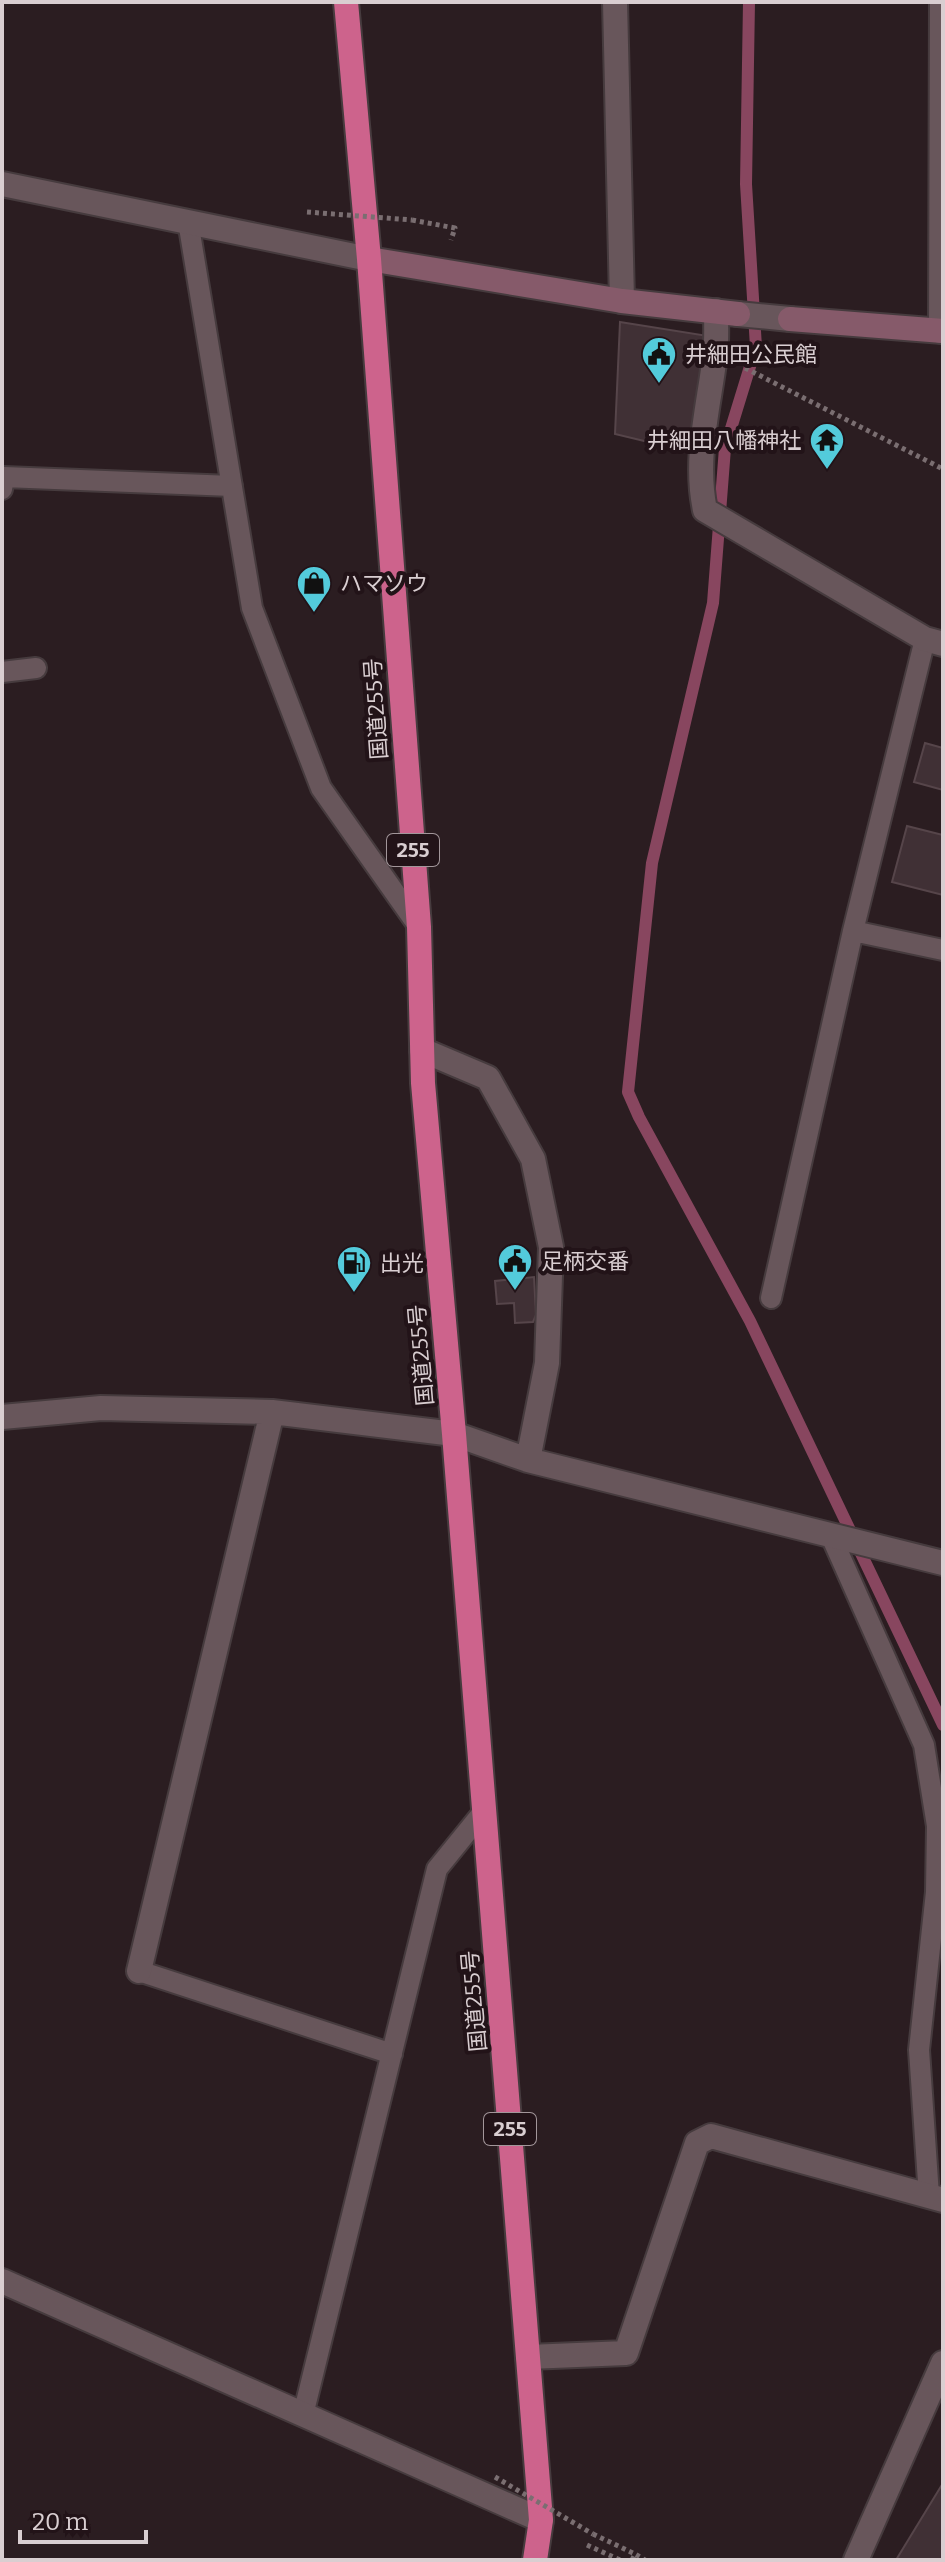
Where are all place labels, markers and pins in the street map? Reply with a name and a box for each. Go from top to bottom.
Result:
public building icon: 井細田公民館 [640,335,678,385]
place label: 井細田公民館 [685,341,817,368]
temple icon: 井細田八幡神社 [808,421,846,471]
place label: 井細田八幡神社 [647,427,801,454]
shop icon: ハマソウ [295,564,333,614]
place label: ハマソウ [340,570,428,597]
public building icon: 足柄交番 [496,1242,534,1292]
fuel station icon: 出光 [335,1244,373,1294]
place label: 足柄交番 [541,1248,629,1275]
place label: 出光 [380,1250,424,1277]

